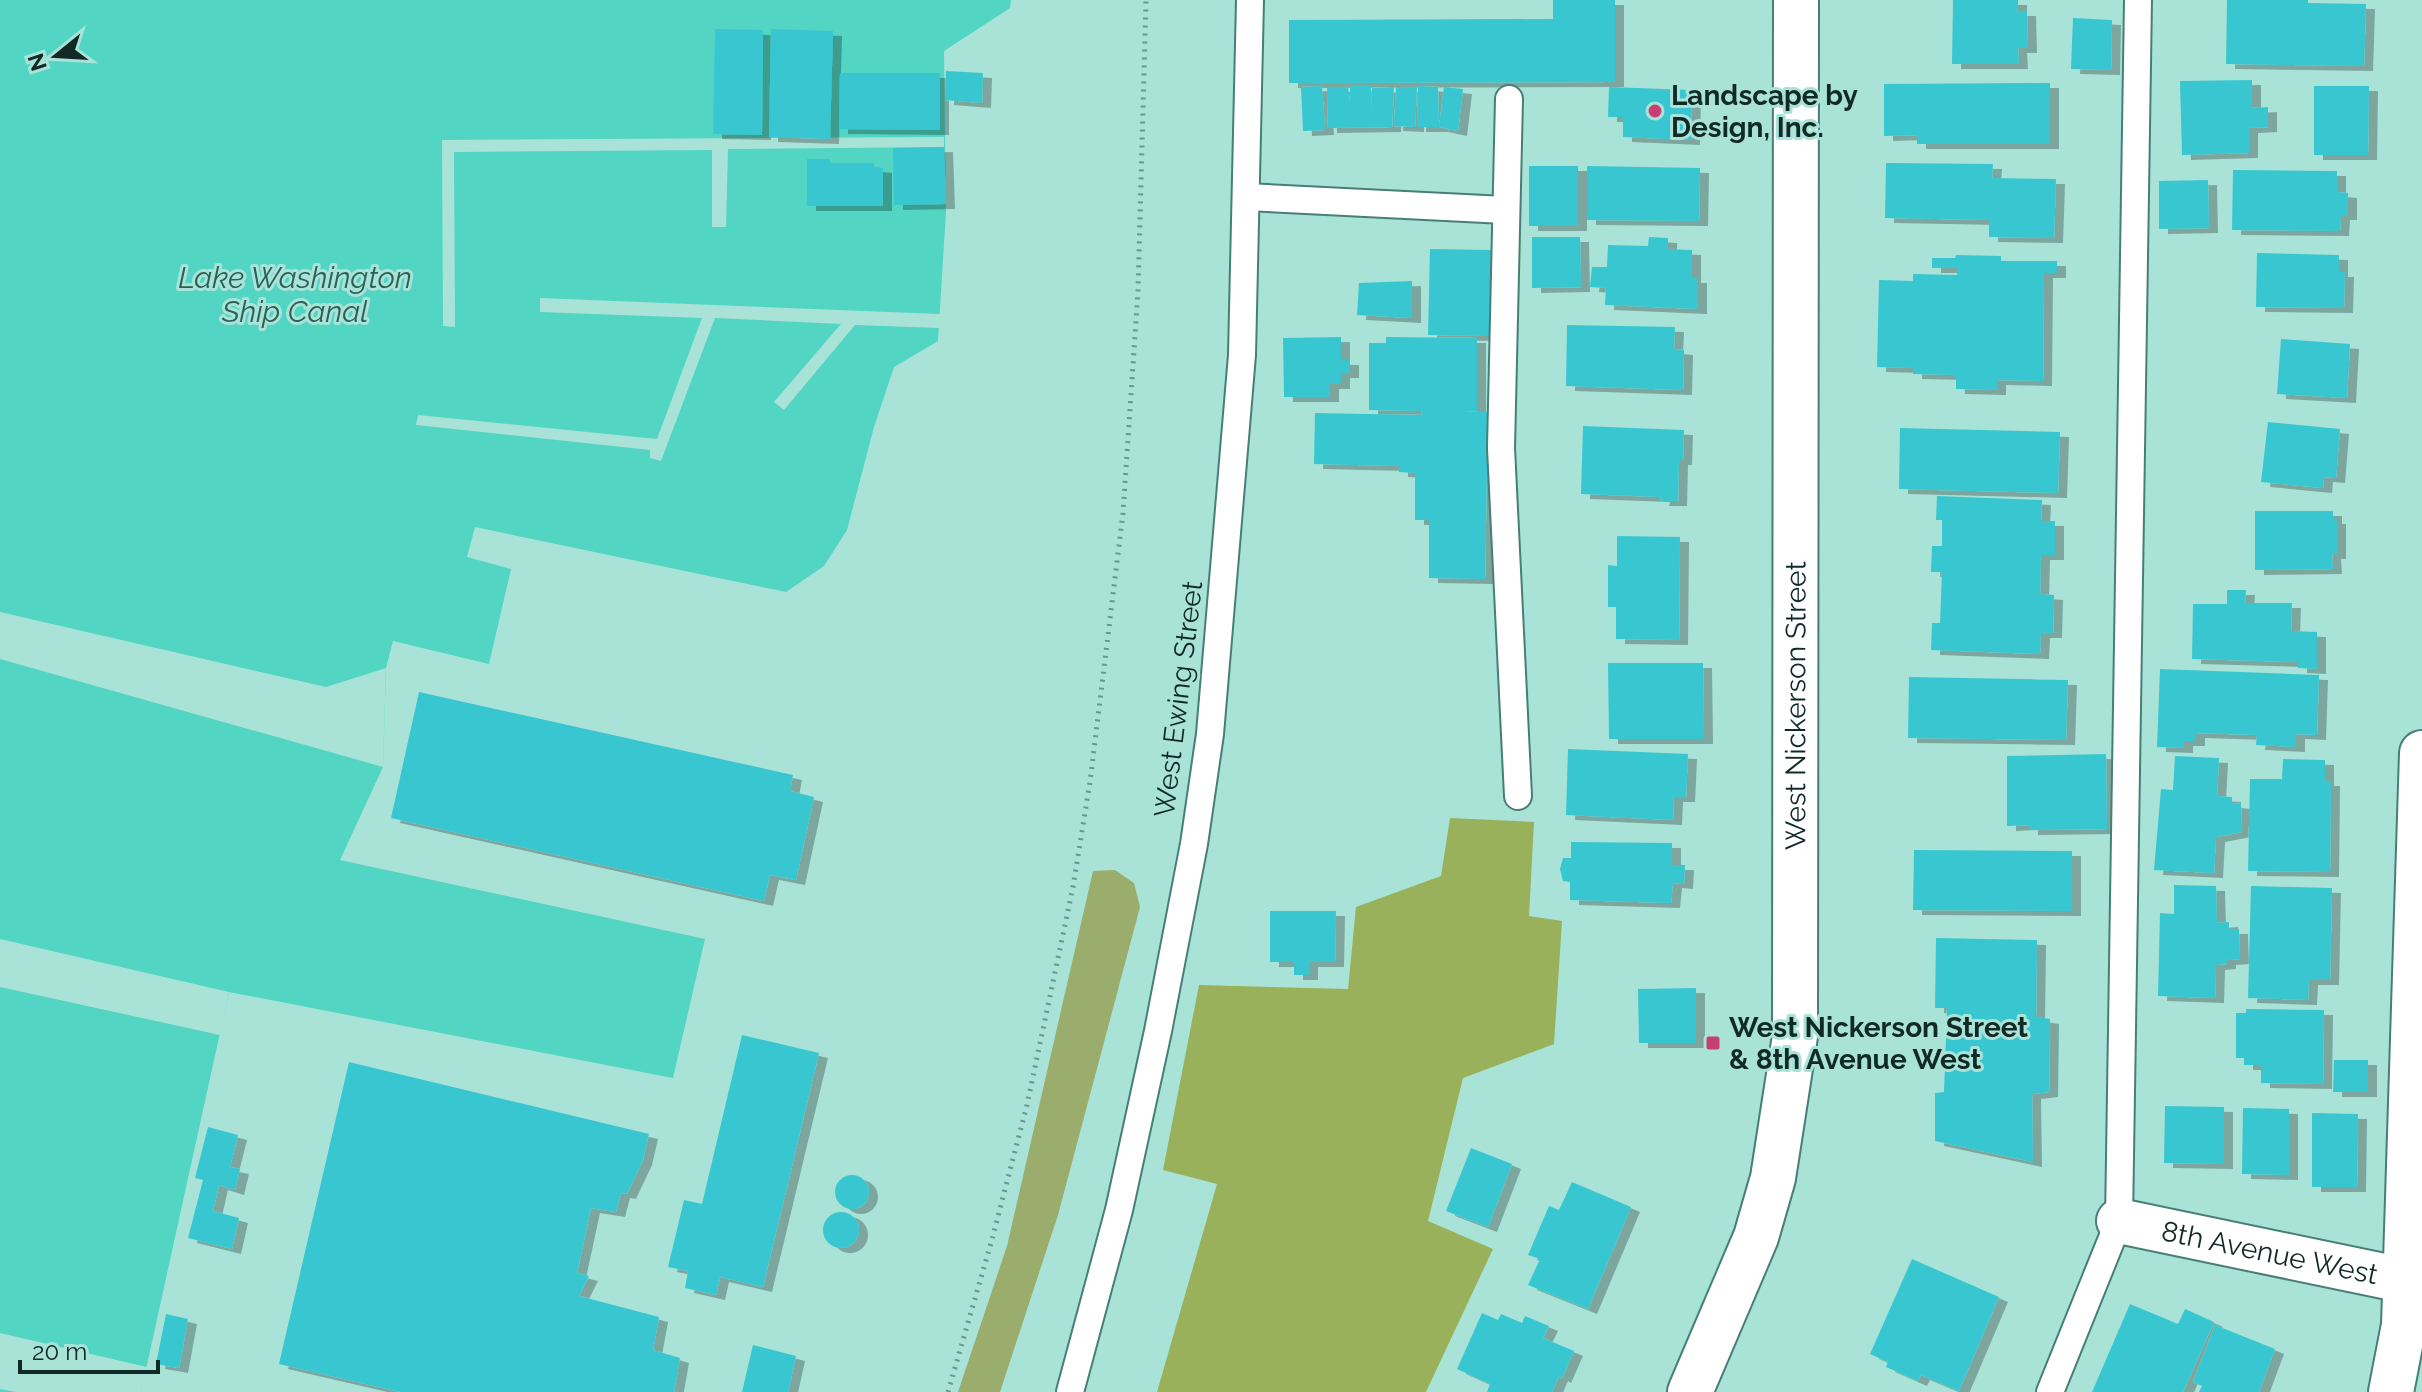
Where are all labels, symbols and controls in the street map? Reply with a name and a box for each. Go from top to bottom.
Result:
north arrow [16,16,96,96]
text: N [22,50,52,74]
place label: Landscape by Design, Inc. [1671,79,1859,144]
marker: Landscape by Design, Inc. [1646,102,1664,120]
water label: Lake Washington Ship Canal [178,260,412,329]
street label: West Nickerson Street [1779,561,1812,850]
street label: West Ewing Street [1148,578,1209,819]
place label: West Nickerson Street & 8th Avenue West [1729,1011,2028,1076]
marker: West Nickerson Street & 8th Avenue West [1704,1034,1722,1052]
street label: 8th Avenue West [2159,1214,2381,1291]
scale bar [20,1324,158,1374]
text: 20 m [32,1337,87,1366]

